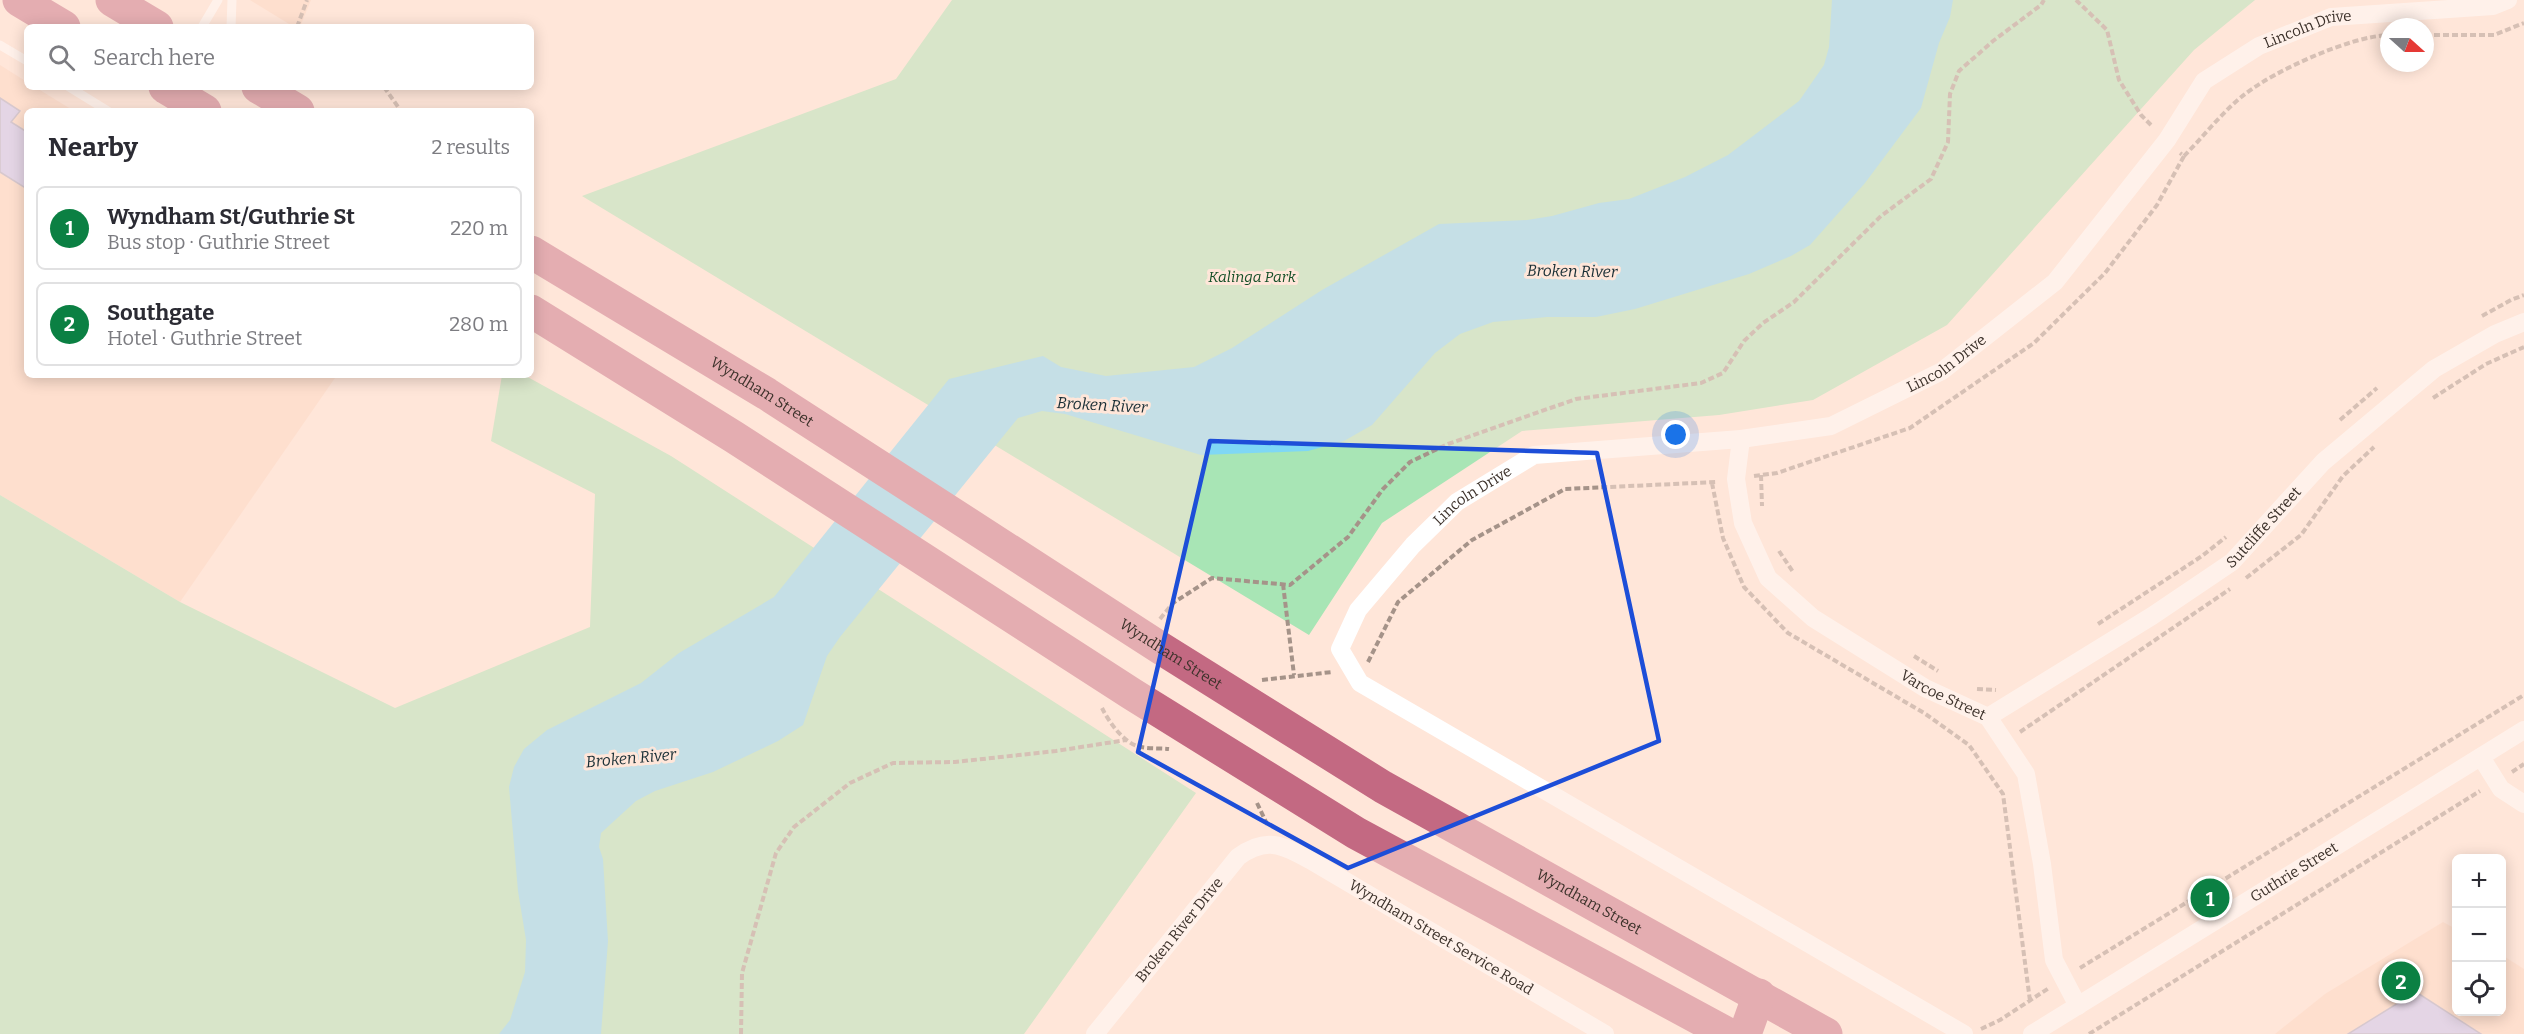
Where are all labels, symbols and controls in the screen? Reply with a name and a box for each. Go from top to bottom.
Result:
street label: Lincoln Drive [2261,7,2352,52]
north arrow [2380,18,2434,72]
search box [24,24,534,90]
icon: search [45,41,78,74]
text: Search here [93,44,215,71]
text: Nearby [48,132,138,163]
text: 2 results [431,135,510,159]
text: Wyndham St/Guthrie St [107,203,355,230]
text: 1 [65,216,74,240]
text: 220 m [450,216,508,240]
text: Bus stop · Guthrie Street [107,230,330,254]
water label: Broken River [1527,261,1619,281]
park label: Kalinga Park [1208,268,1297,286]
text: Southgate [107,299,214,326]
text: 2 [64,312,75,336]
text: 280 m [449,312,508,336]
text: Hotel · Guthrie Street [107,326,302,350]
street label: Lincoln Drive [1904,331,1990,396]
street label: Wyndham Street [707,353,817,431]
water label: Broken River [1056,393,1149,417]
your location [1661,420,1690,449]
street label: Lincoln Drive [1430,462,1515,529]
street label: Sutcliffe Street [2223,483,2305,572]
street label: Wyndham Street [1116,615,1226,694]
street label: Varcoe Street [1897,666,1989,724]
water label: Broken River [585,744,678,771]
street label: Guthrie Street [2247,838,2341,906]
map controls [2452,854,2506,1016]
button: + [2452,854,2506,908]
street label: Wyndham Street [1533,865,1645,939]
street label: Broken River Drive [1132,874,1227,986]
street label: Wyndham Street Service Road [1346,876,1537,999]
pin: 1 [2190,876,2230,920]
button: − [2452,908,2506,962]
pin: 2 [2382,958,2420,1004]
button: locate [2452,962,2506,1016]

